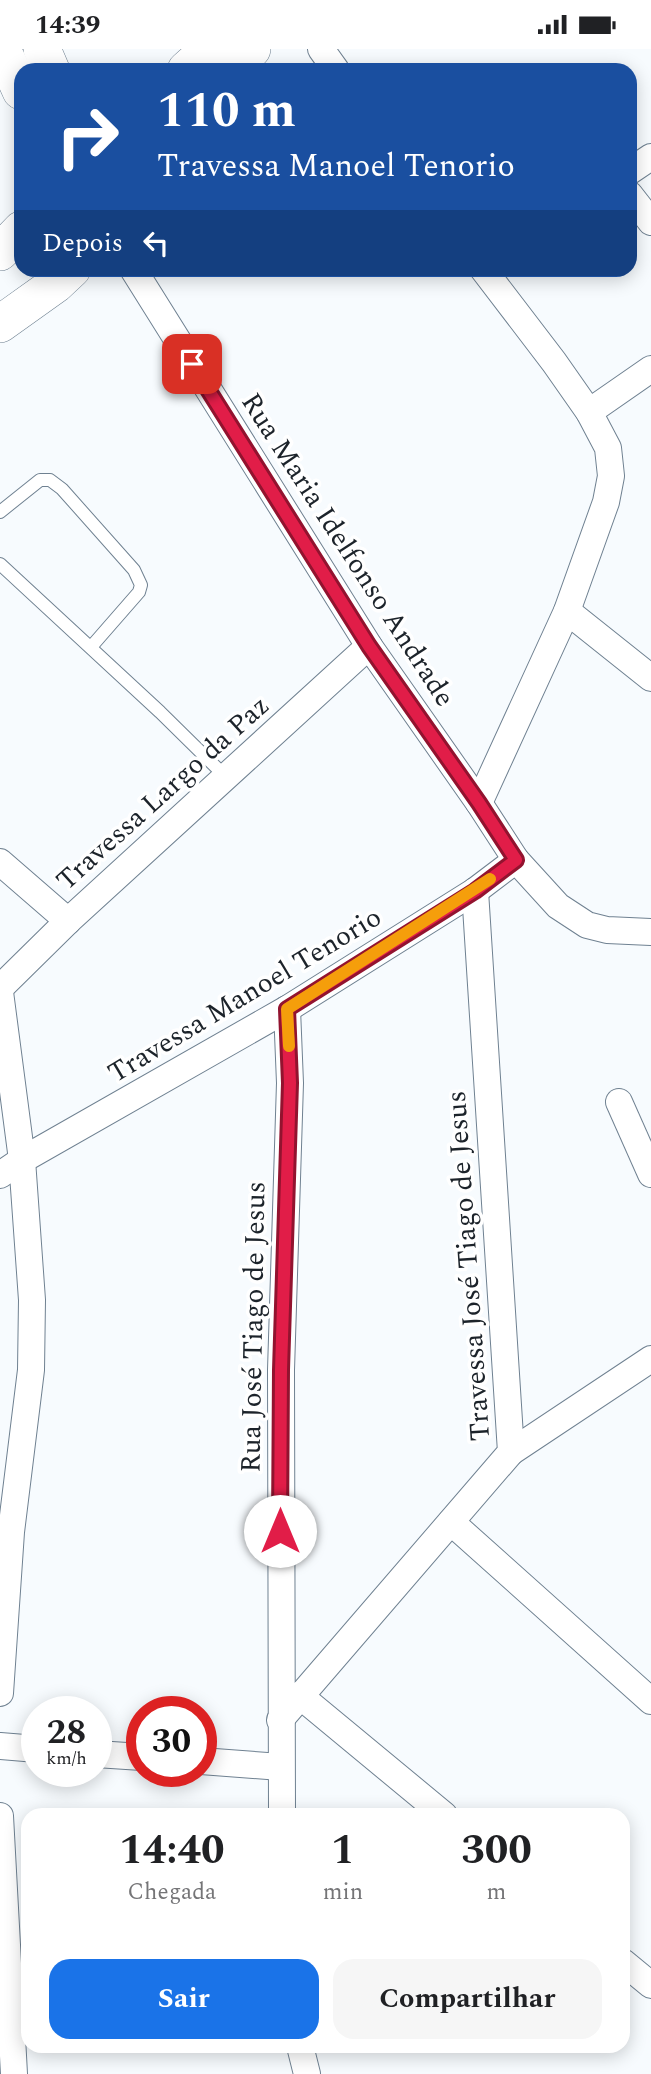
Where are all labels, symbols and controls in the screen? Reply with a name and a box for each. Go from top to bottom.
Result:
text: 14:39 [35,5,100,45]
text: 110 m [157,74,296,149]
icon: right [42,91,133,182]
text: Travessa Manoel Tenorio [157,142,515,191]
text: Depois [42,223,123,263]
icon: left [137,224,175,262]
pin [162,334,222,394]
icon: arrive [173,345,211,383]
street label: Rua Maria Idelfonso Andrade [230,384,466,715]
street label: Travessa Largo da Paz [46,685,280,901]
street label: Travessa Manoel Tenorio [100,896,390,1094]
street label: Travessa José Tiago de Jesus [435,1089,502,1443]
street label: Rua José Tiago de Jesus [229,1181,278,1473]
position arrow [243,1494,317,1568]
speed limit sign: 30 [126,1696,217,1787]
text: 28 [47,1706,86,1759]
text: km/h [46,1745,87,1772]
text: 14:40 [119,1819,225,1882]
text: 1 [331,1819,355,1882]
text: 300 [461,1819,532,1882]
text: Chegada [127,1875,216,1910]
text: min [323,1875,363,1910]
text: m [487,1875,506,1910]
button: Sair [49,1959,319,2039]
button: Compartilhar [333,1959,602,2039]

